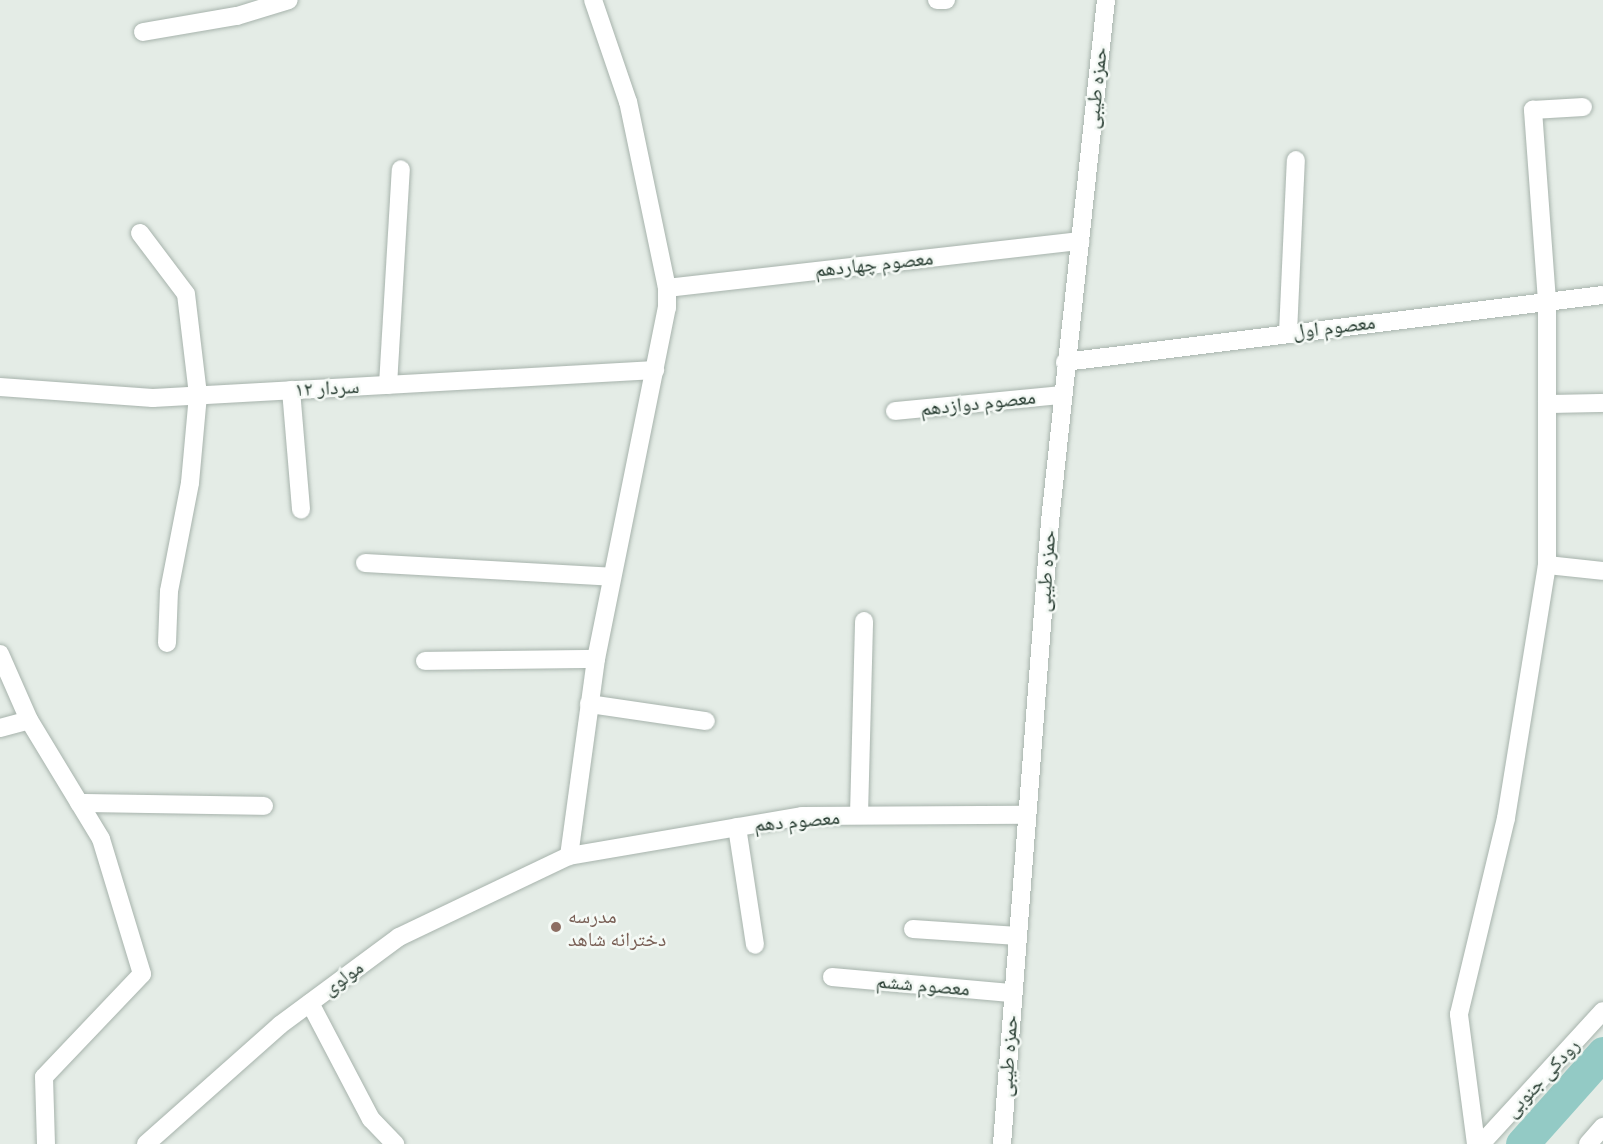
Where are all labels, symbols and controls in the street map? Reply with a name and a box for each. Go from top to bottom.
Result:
street label: حمزه طیبی [1080,46,1112,130]
street label: معصوم چهاردهم [814,246,934,282]
street label: معصوم اول [1291,310,1377,344]
street label: سردار ۱۲ [294,374,360,402]
street label: معصوم دوازدهم [919,385,1037,421]
street label: حمزه طیبی [1031,529,1061,613]
street label: معصوم دهم [753,805,841,837]
place label: مدرسه دخترانه شاهد [568,904,666,951]
marker: مدرسه دخترانه شاهد [549,920,563,934]
street label: مولوی [318,955,368,1001]
street label: معصوم ششم [875,969,971,1001]
street label: حمزه طیبی [993,1014,1023,1098]
street label: رودکی جنوبی [1499,1034,1585,1122]

